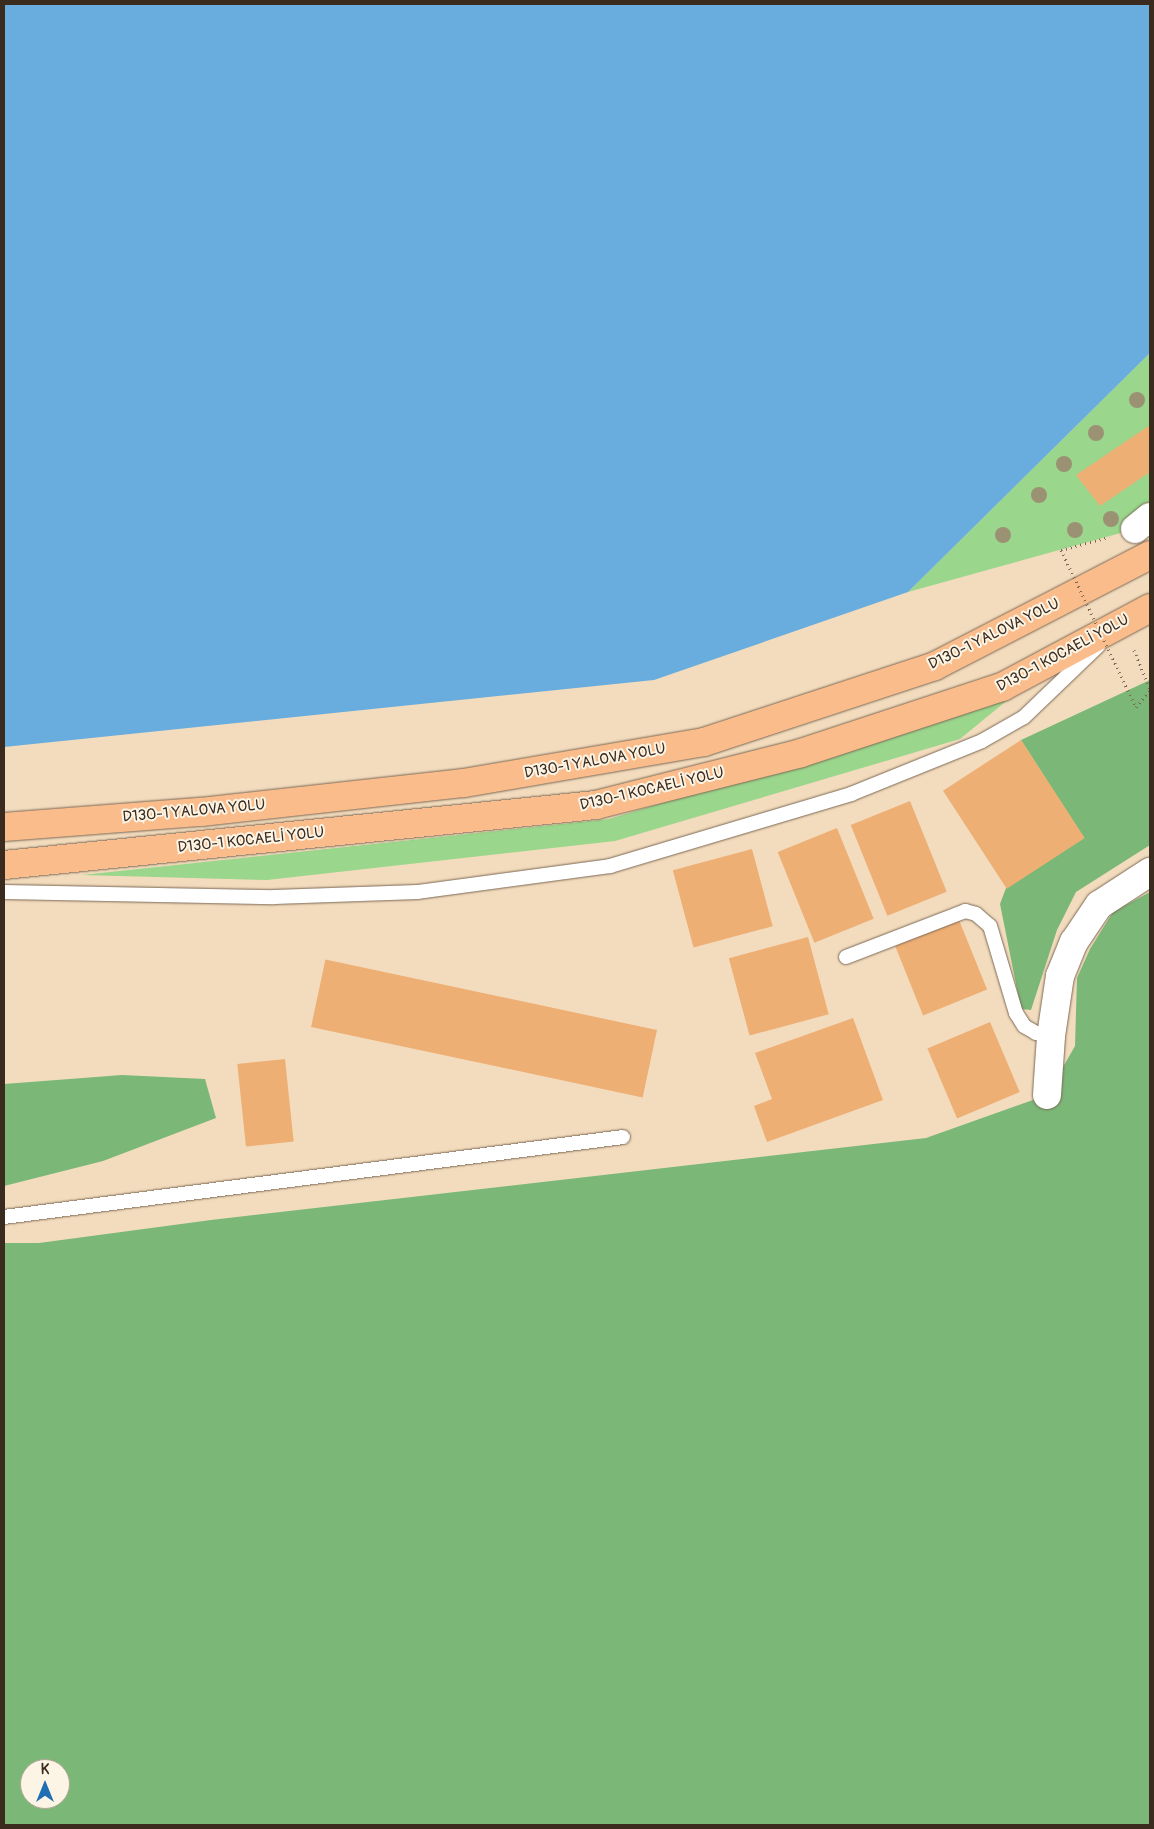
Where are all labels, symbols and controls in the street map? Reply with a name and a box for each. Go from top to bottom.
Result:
street label: D130-1 YALOVA YOLU [926,595,1062,673]
street label: D130-1 KOCAELİ YOLU [994,610,1132,696]
street label: D130-1 YALOVA YOLU [523,740,667,782]
street label: D130-1 KOCAELİ YOLU [578,764,726,814]
street label: D130-1 YALOVA YOLU [122,796,266,826]
street label: D130-1 KOCAELİ YOLU [177,823,325,857]
north arrow [20,1759,70,1809]
text: K [41,1761,49,1778]

